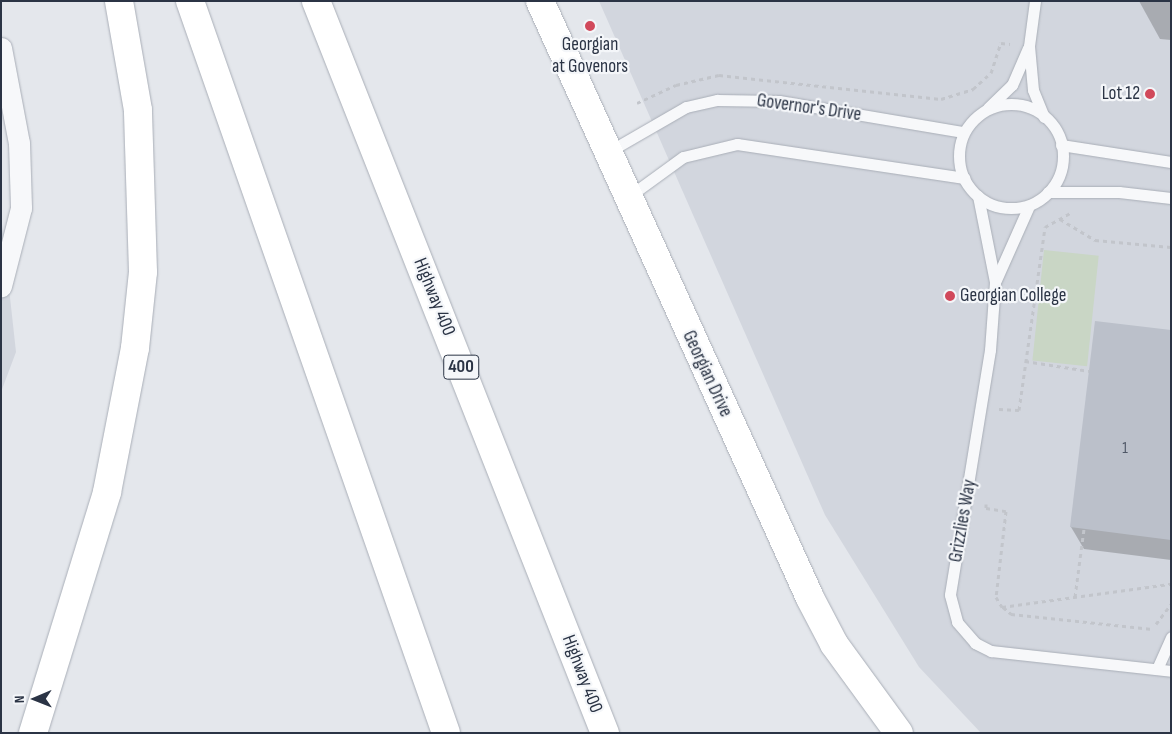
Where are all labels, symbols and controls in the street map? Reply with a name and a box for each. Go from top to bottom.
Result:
marker: Georgian at Govenors [584,20,596,32]
place label: Georgian at Govenors [552,34,628,78]
place label: Lot 12 [1102,83,1140,105]
marker: Lot 12 [1144,88,1156,100]
street label: Governor's Drive [755,89,863,127]
street label: Highway 400 [408,255,460,339]
place label: Georgian College [960,285,1066,307]
marker: Georgian College [944,290,956,302]
street label: Georgian Drive [677,327,737,421]
road number: 400 [442,352,480,382]
house number: 1 [1122,439,1128,459]
street label: Grizzlies Way [945,478,981,564]
street label: Highway 400 [557,632,607,716]
north arrow [10,674,60,724]
text: N [11,695,28,703]

